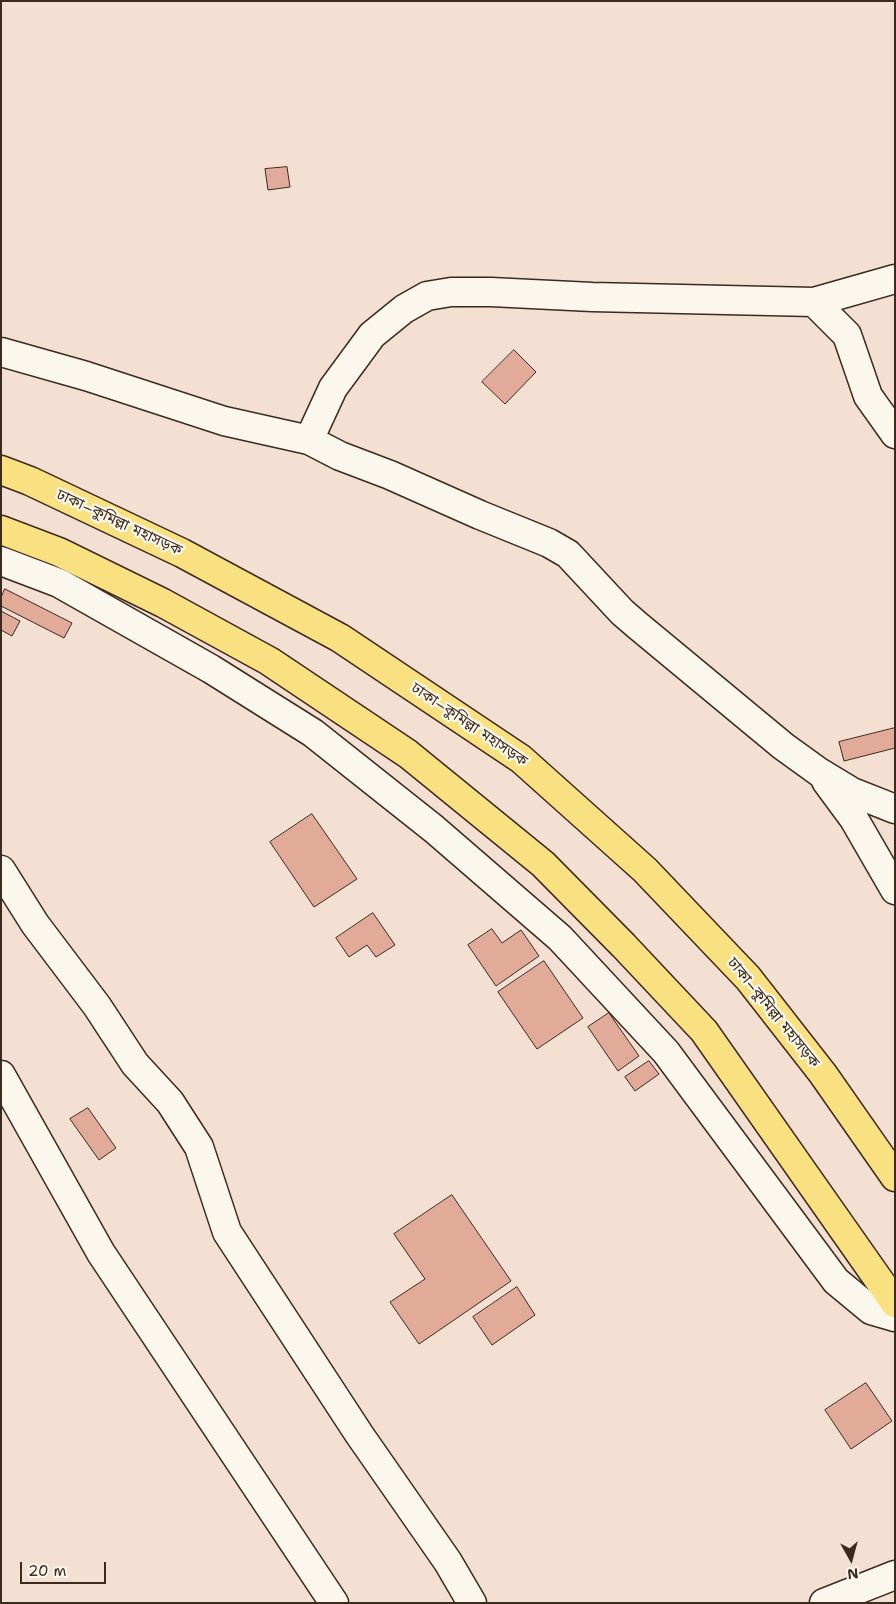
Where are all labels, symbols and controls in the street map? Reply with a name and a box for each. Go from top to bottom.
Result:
street label: ঢাকা–কুমিল্লা মহাসড়ক [53,486,185,560]
street label: ঢাকা–কুমিল্লা মহাসড়ক [407,679,531,771]
street label: ঢাকা–কুমিল্লা মহাসড়ক [723,954,823,1072]
north arrow [826,1534,876,1584]
scale bar [22,1552,109,1584]
text: 20 m [28,1561,67,1581]
text: N [846,1564,859,1583]

